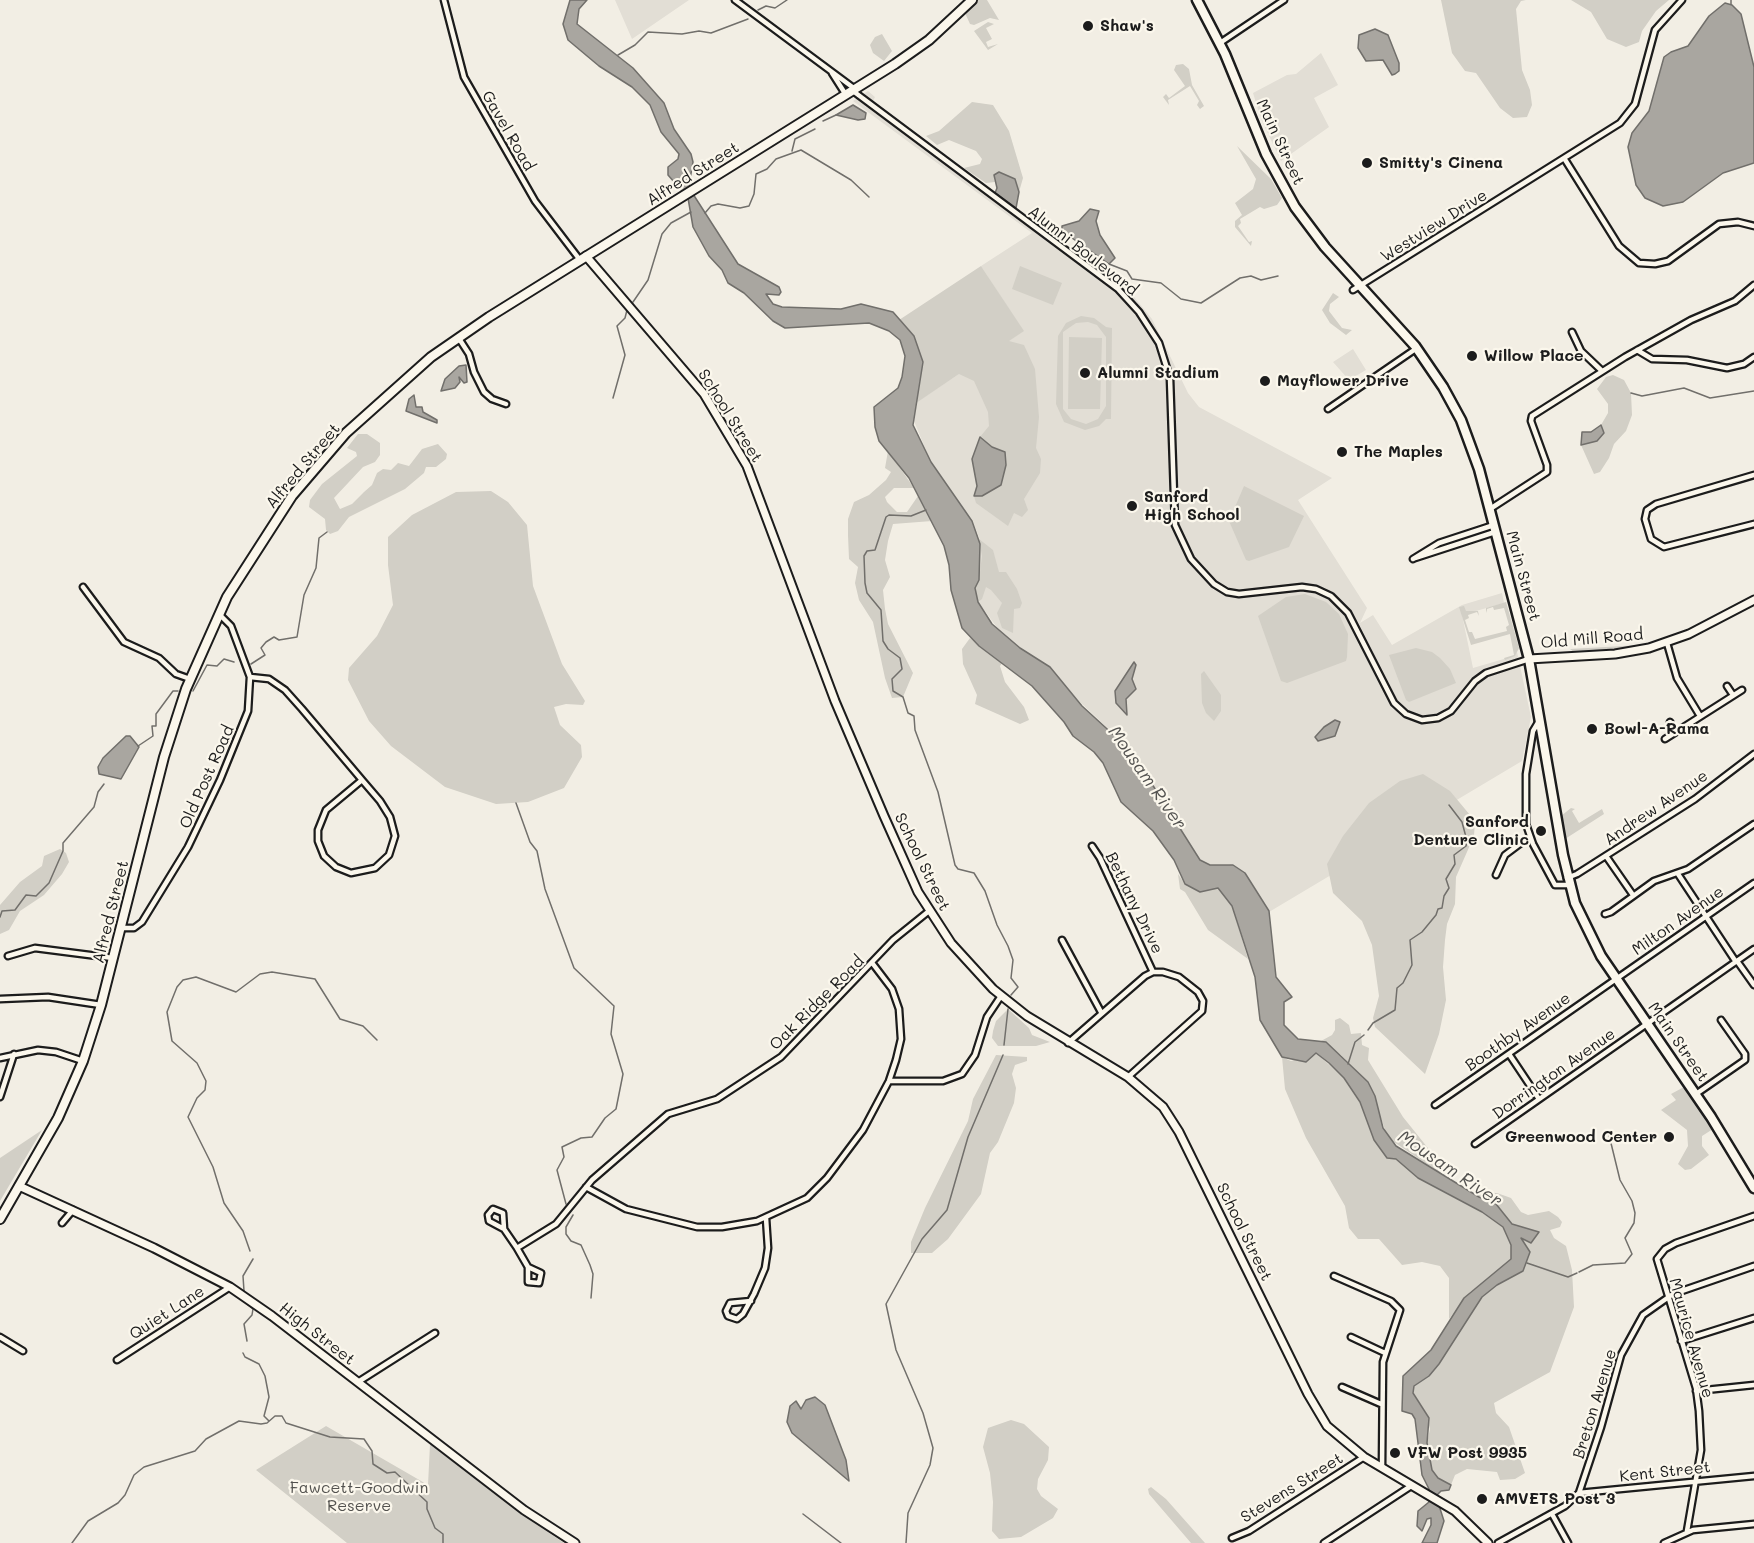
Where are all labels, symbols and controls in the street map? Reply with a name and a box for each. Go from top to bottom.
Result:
place label: Shaw's [1100,16,1154,36]
marker: Shaw's [1081,19,1095,33]
street label: Gavel Road [477,88,539,174]
street label: Main Street [1252,96,1308,188]
street label: Alfred Street [643,138,743,210]
place label: Smitty's Cinena [1379,153,1503,173]
marker: Smitty's Cinena [1360,156,1374,170]
street label: Westview Drive [1377,186,1491,266]
street label: Alumni Boulevard [1024,202,1142,300]
place label: Willow Place [1484,346,1584,366]
marker: Willow Place [1465,349,1479,363]
place label: Alumni Stadium [1097,363,1219,383]
street label: School Street [694,366,766,466]
marker: Alumni Stadium [1078,366,1092,380]
place label: Mayflower Drive [1277,371,1409,391]
marker: Mayflower Drive [1258,374,1272,388]
street label: Alfred Street [262,419,344,513]
place label: The Maples [1354,442,1443,462]
marker: The Maples [1335,445,1349,459]
place label: Sanford High School [1144,487,1240,525]
marker: Sanford High School [1125,499,1139,513]
street label: Main Street [1502,529,1544,623]
street label: Old Mill Road [1540,625,1644,653]
place label: Bowl-A-Rama [1604,719,1709,739]
street label: Old Post Road [176,722,238,832]
water label: Mousam River [1103,722,1191,834]
marker: Bowl-A-Rama [1585,722,1599,736]
street label: Andrew Avenue [1601,766,1711,850]
street label: School Street [890,810,954,914]
place label: Sanford Denture Clinic [1413,812,1529,850]
marker: Sanford Denture Clinic [1534,824,1548,838]
street label: Bethany Drive [1101,849,1167,957]
street label: Alfred Street [89,859,133,965]
street label: Milton Avenue [1628,882,1728,960]
street label: Oak Ridge Road [766,952,868,1054]
street label: Boothby Avenue [1462,989,1574,1075]
street label: Main Street [1644,999,1712,1085]
street label: Dorrington Avenue [1489,1024,1619,1124]
water label: Mousam River [1394,1126,1506,1212]
place label: Greenwood Center [1505,1127,1657,1147]
marker: Greenwood Center [1662,1130,1676,1144]
street label: School Street [1212,1180,1276,1284]
street label: Maurice Avenue [1665,1276,1717,1400]
street label: Quiet Lane [126,1282,208,1344]
street label: High Street [275,1299,359,1369]
street label: Breton Avenue [1569,1347,1621,1461]
place label: VFW Post 9935 [1407,1443,1527,1463]
marker: VFW Post 9935 [1388,1446,1402,1460]
street label: Stevens Street [1237,1449,1347,1527]
street label: Kent Street [1618,1458,1712,1486]
park label: Fawcett-Goodwin Reserve [290,1478,428,1516]
place label: AMVETS Post 3 [1494,1489,1615,1509]
marker: AMVETS Post 3 [1475,1492,1489,1506]

